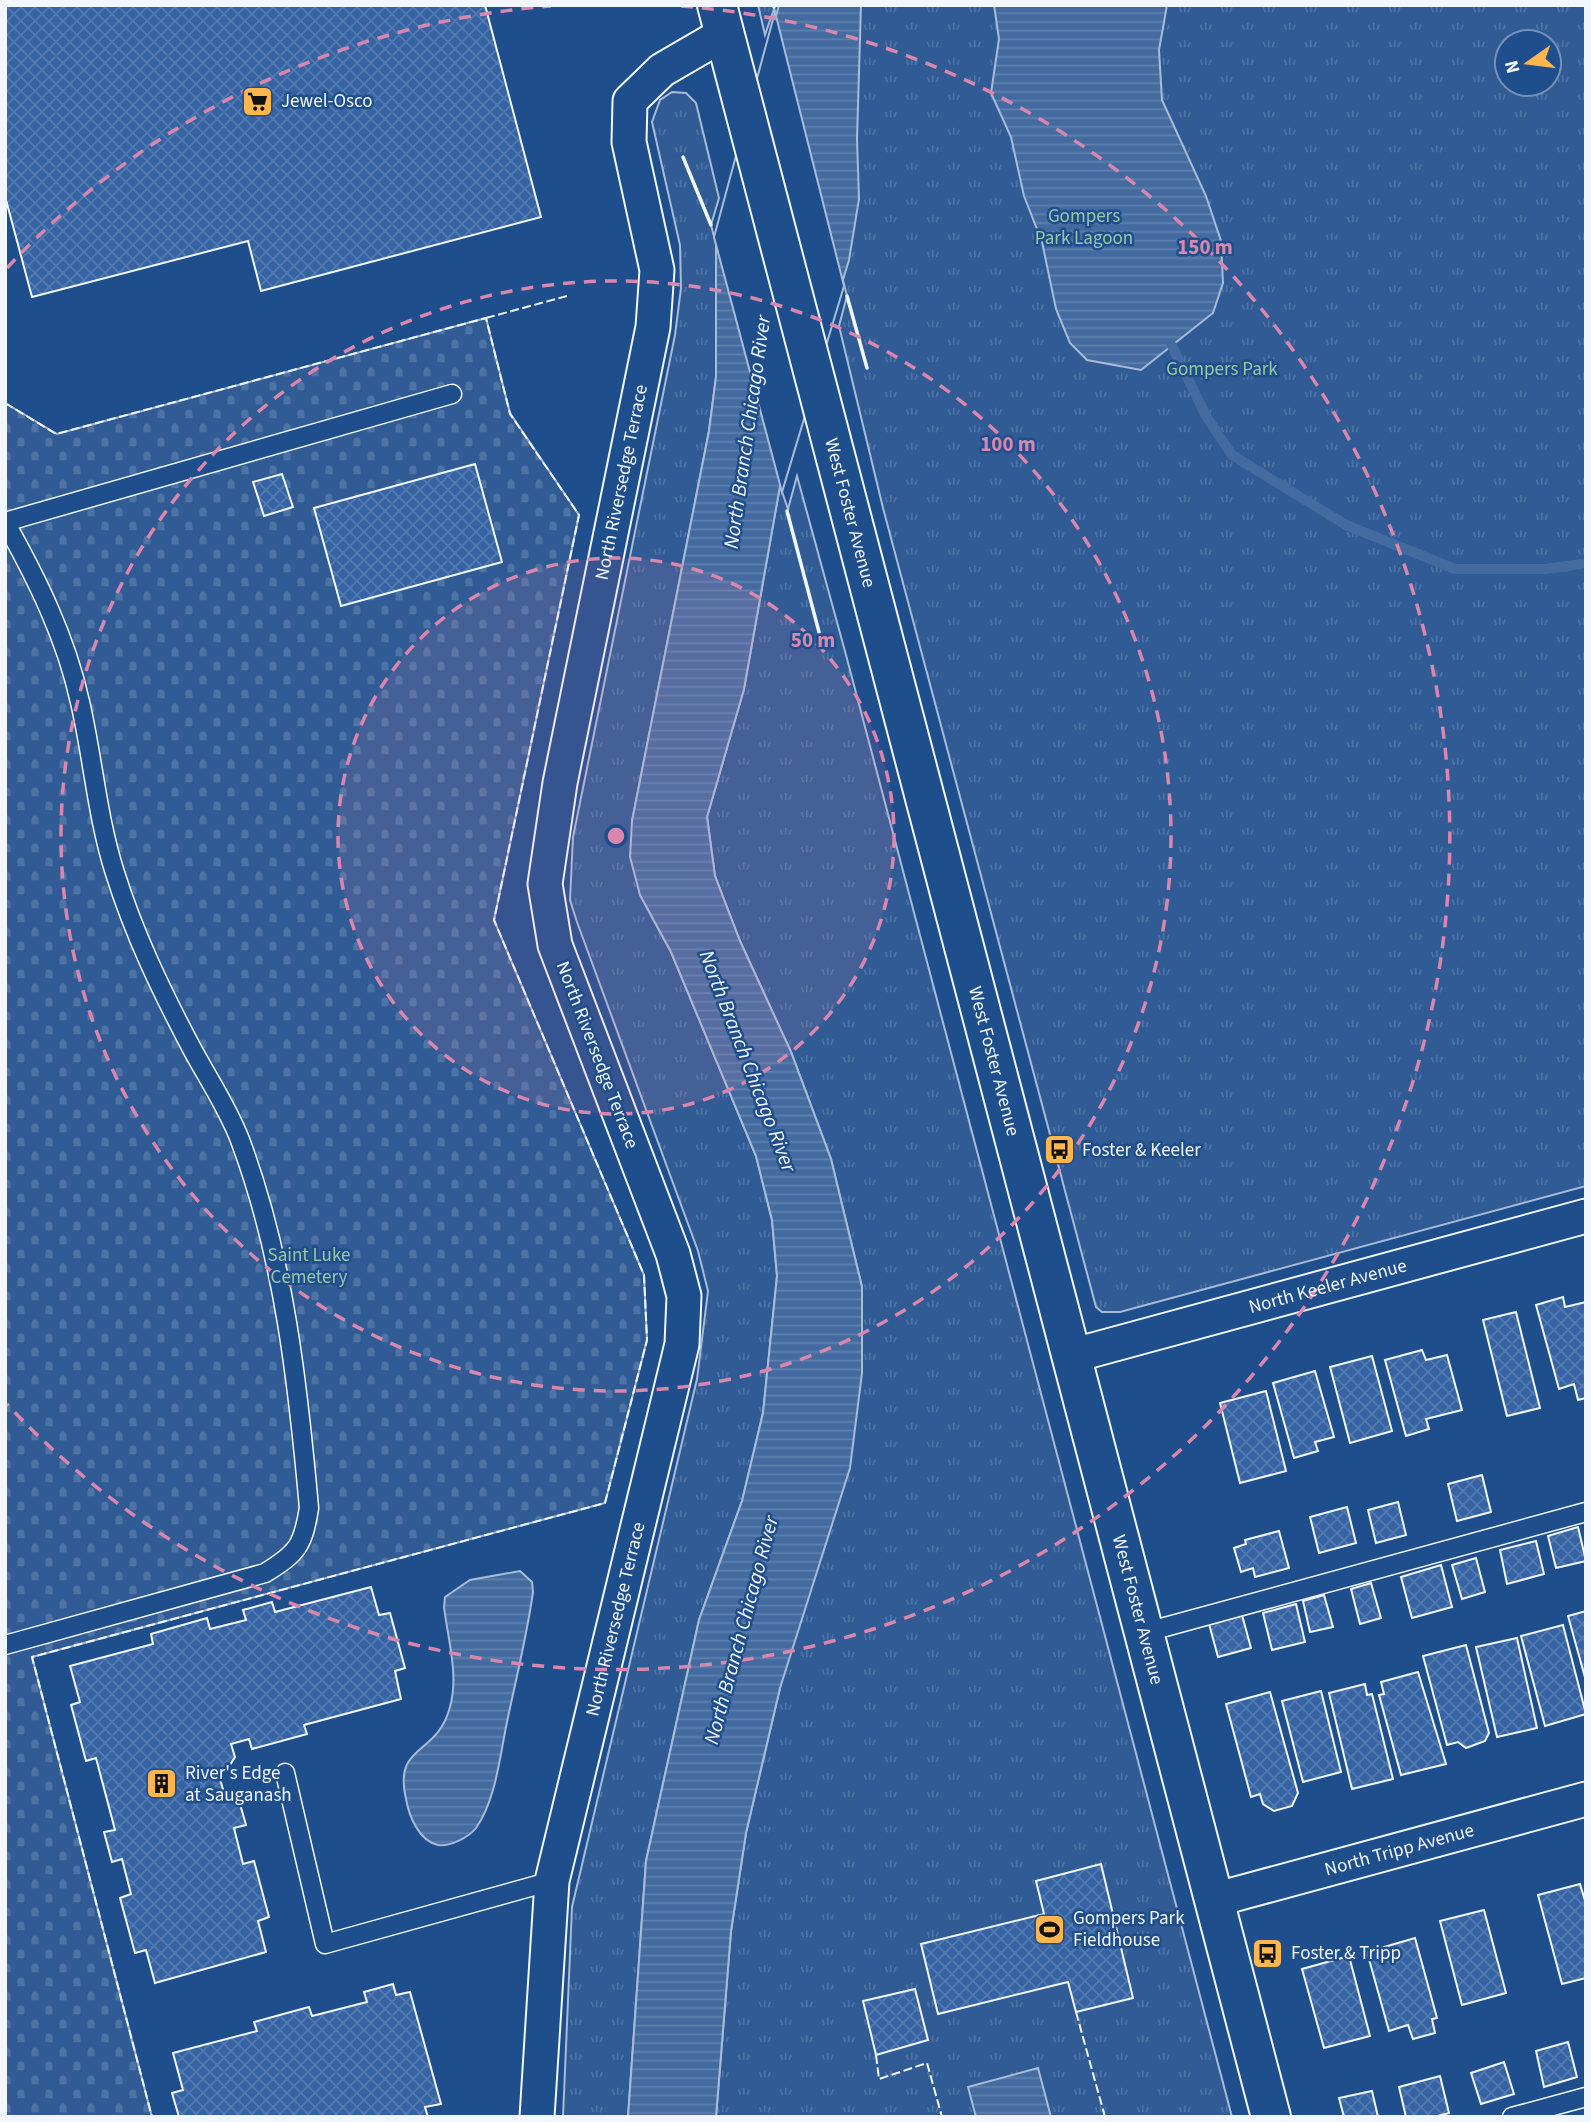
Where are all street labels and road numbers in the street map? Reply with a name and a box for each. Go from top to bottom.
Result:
street label: North Riversedge Terrace [588,382,654,583]
street label: West Foster Avenue [818,435,883,591]
street label: North Riversedge Terrace [549,957,645,1153]
street label: West Foster Avenue [961,983,1027,1139]
street label: North Keeler Avenue [1246,1252,1410,1321]
street label: North Riversedge Terrace [579,1519,652,1719]
street label: West Foster Avenue [1105,1532,1171,1688]
street label: North Tripp Avenue [1321,1816,1477,1883]

